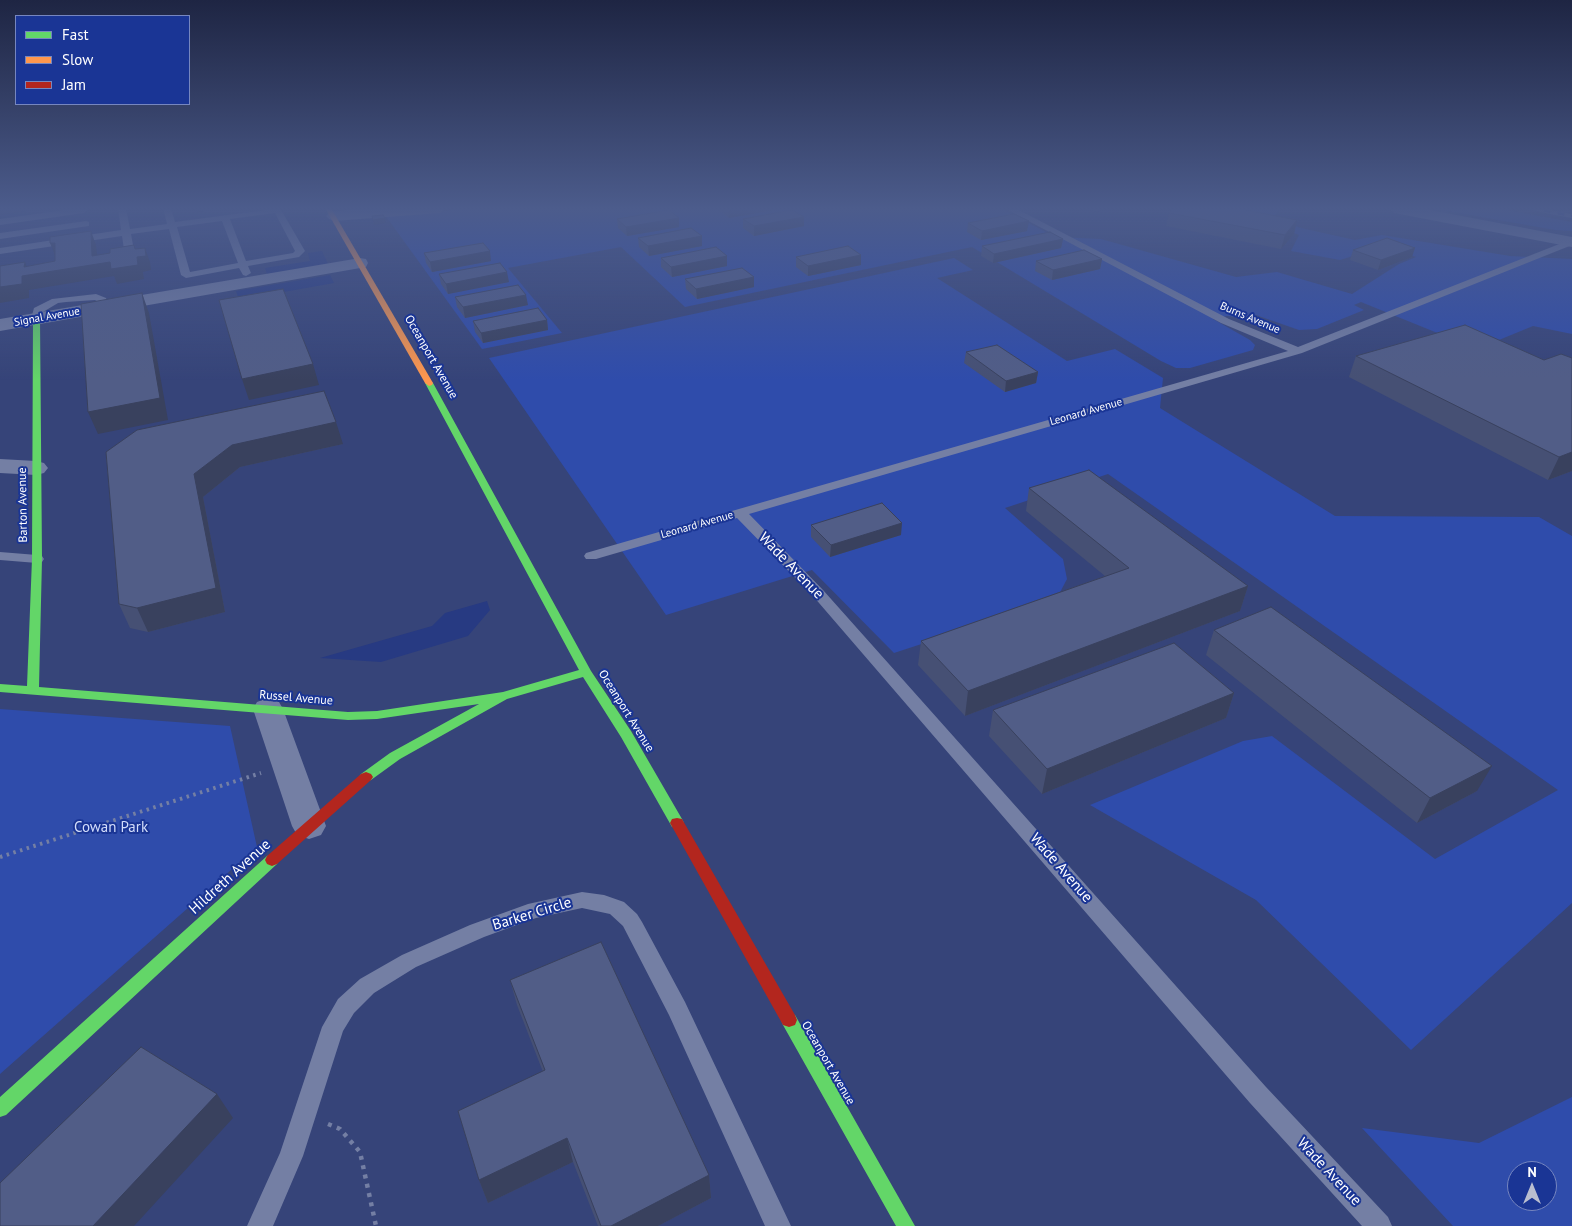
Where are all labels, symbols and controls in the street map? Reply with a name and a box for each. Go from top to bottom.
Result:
legend [15,15,190,105]
text: Fast [62,25,89,44]
text: Slow [62,50,93,69]
text: Jam [62,75,86,94]
street label: Burns Avenue [1218,299,1282,337]
street label: Signal Avenue [13,305,81,329]
street label: Oceanport Avenue [401,313,461,401]
street label: Leonard Avenue [1048,395,1124,429]
street label: Barton Avenue [15,467,31,543]
street label: Leonard Avenue [659,508,735,542]
street label: Wade Avenue [755,529,827,603]
street label: Oceanport Avenue [595,667,657,755]
street label: Russel Avenue [259,688,333,708]
park label: Cowan Park [74,819,148,837]
street label: Wade Avenue [1026,830,1096,906]
street label: Hildreth Avenue [186,836,274,918]
street label: Barker Circle [490,893,574,935]
street label: Oceanport Avenue [798,1019,858,1107]
street label: Wade Avenue [1293,1134,1365,1210]
north arrow [1507,1161,1557,1211]
text: N [1527,1163,1537,1181]

